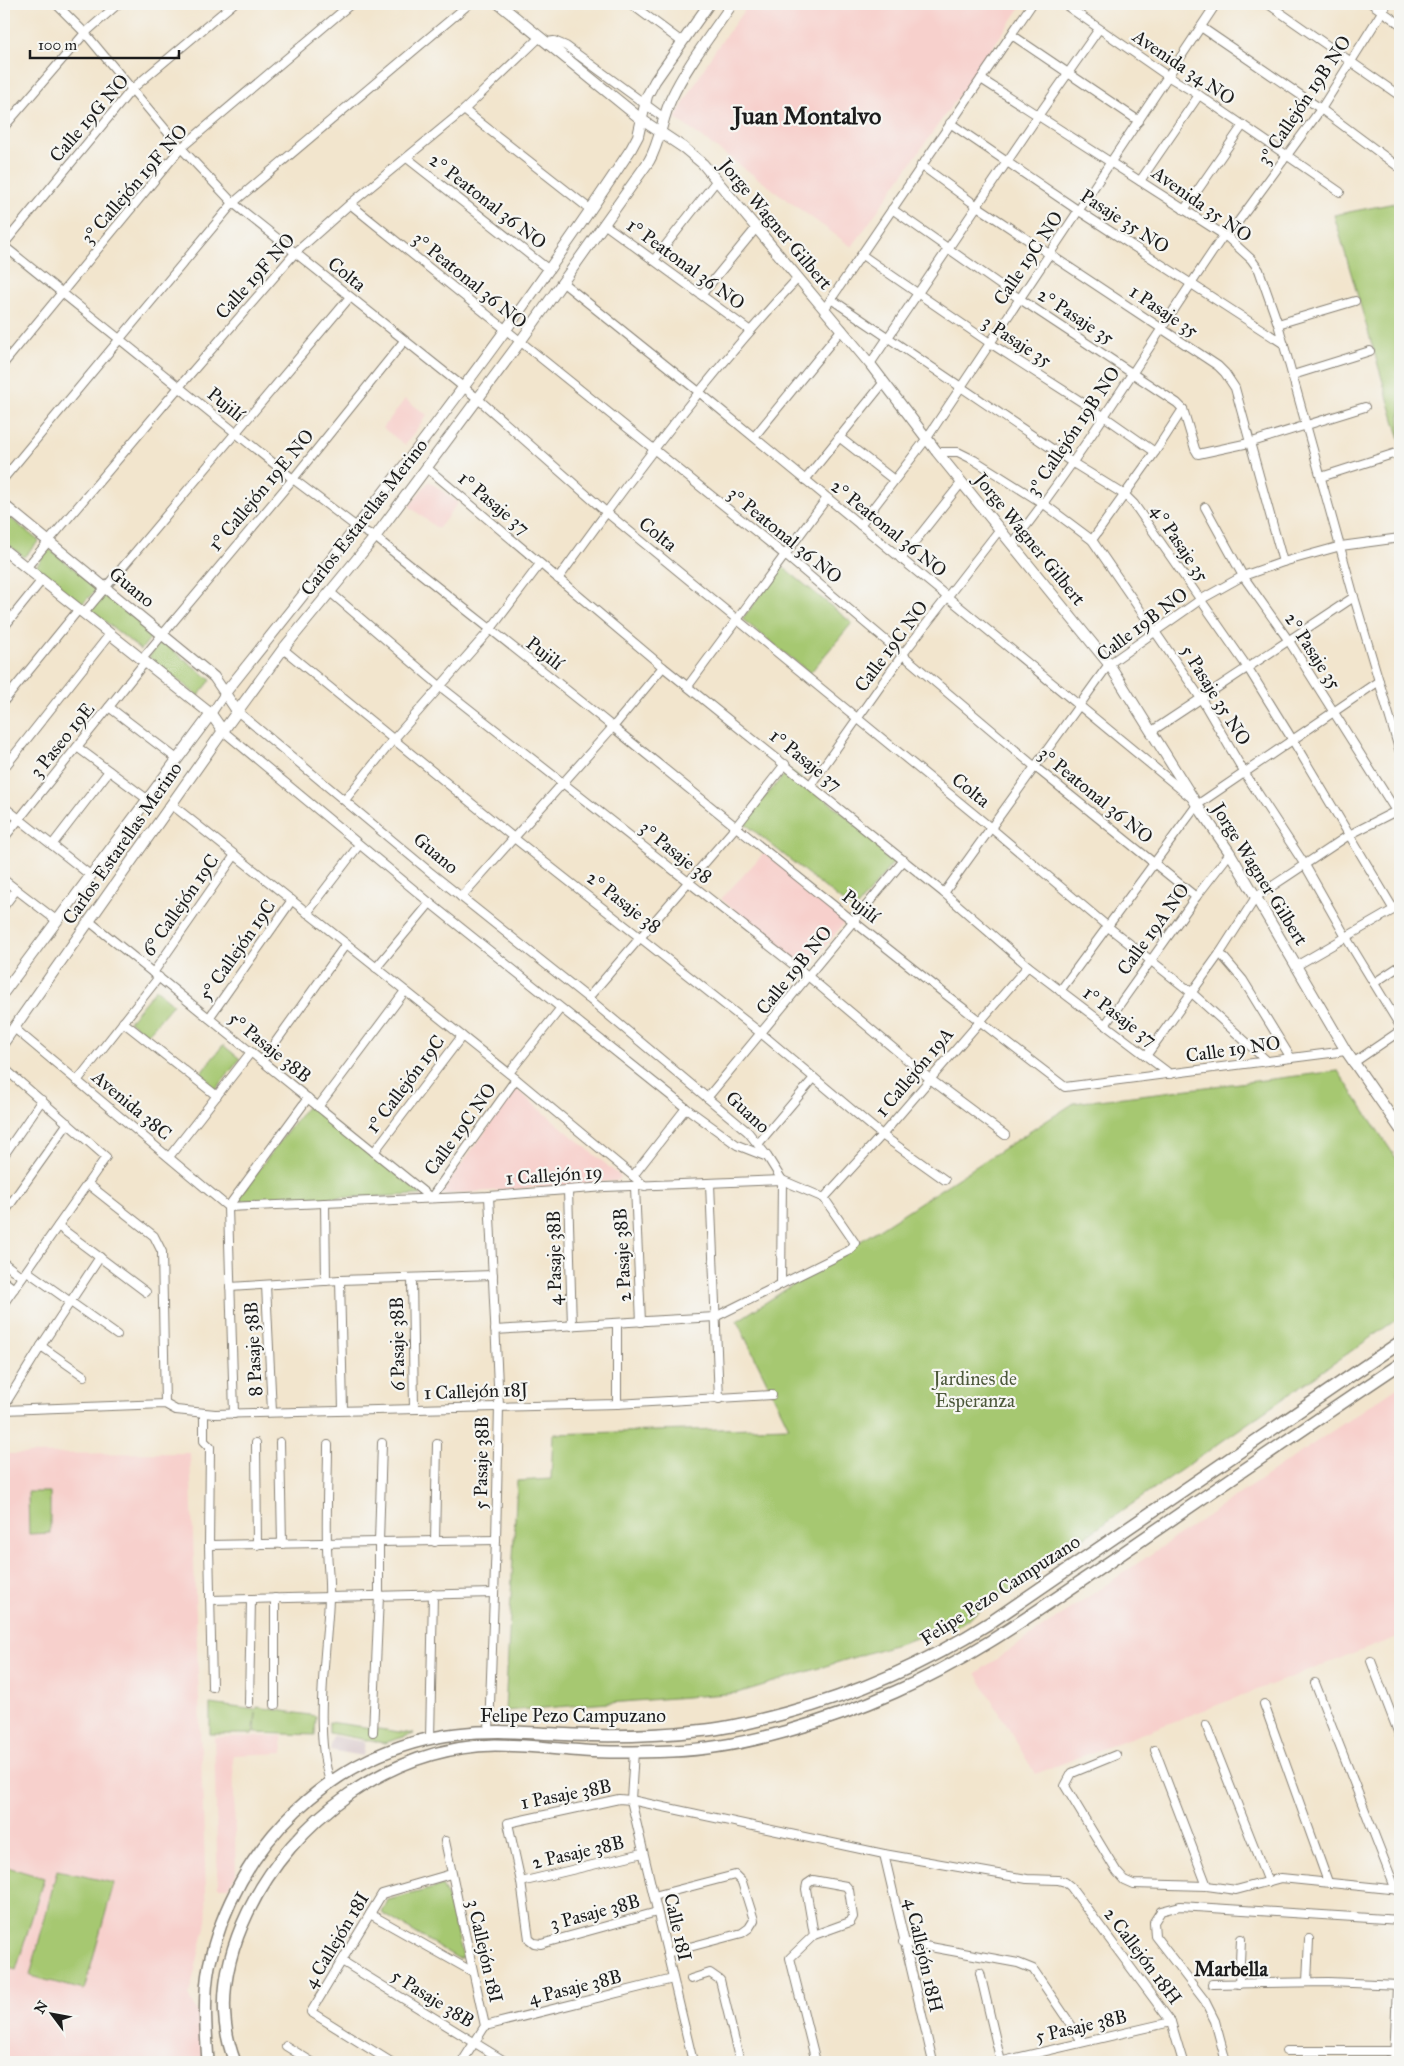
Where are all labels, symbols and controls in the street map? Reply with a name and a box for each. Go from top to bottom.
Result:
street label: Avenida 34 NO [1128,24,1240,110]
scale bar [30,28,179,60]
street label: 3º Callejón 19B NO [1252,31,1356,169]
text: 100 m [38,36,78,54]
street label: Calle 19G NO [45,69,133,167]
district label: Juan Montalvo [730,101,881,131]
street label: 3° Callejón 19F NO [76,120,192,248]
street label: 2° Peatonal 36 NO [425,148,551,254]
street label: Jorge Wagner Gilbert [713,152,838,295]
street label: Avenida 35 NO [1147,160,1256,247]
street label: Pasaje 35 NO [1076,184,1174,258]
street label: Calle 19C NO [988,207,1068,309]
street label: 1° Peatonal 36 NO [622,213,750,315]
street label: 3° Peatonal 36 NO [408,227,532,333]
street label: Calle 19F NO [210,228,300,324]
street label: Colta [323,252,371,297]
street label: 1 Pasaje 35 [1125,280,1203,342]
street label: 2° Pasaje 35 [1033,283,1119,349]
street label: 3 Pasaje 35 [978,310,1056,372]
street label: 3º Callejón 19B NO [1021,362,1125,500]
street label: Pujilí [203,382,250,426]
street label: 1° Callejón 19E NO [203,424,319,556]
street label: Carlos Estarellas Merino [296,434,433,600]
street label: 1° Pasaje 37 [454,466,534,540]
street label: Jorge Wagner Gilbert [968,467,1091,611]
street label: 2° Peatonal 36 NO [826,474,952,582]
street label: 3° Peatonal 36 NO [723,482,847,588]
street label: 4° Pasaje 35 [1146,500,1214,586]
street label: Colta [634,512,682,557]
street label: Guano [105,562,160,612]
street label: Calle 19B NO [1092,582,1192,666]
street label: Calle 19C NO [849,596,933,696]
street label: 2° Pasaje 35 [1280,608,1346,694]
street label: Pujilí [522,631,569,675]
street label: 5 Pasaje 35 NO [1176,641,1256,749]
street label: 3 Paseo 19E [25,697,100,782]
street label: 1° Pasaje 37 [765,724,847,796]
street label: 3° Peatonal 36 NO [1034,742,1158,848]
street label: Carlos Estarellas Merino [57,757,187,929]
street label: Colta [947,768,995,813]
street label: Jorge Wagner Gilbert [1205,797,1313,950]
street label: 3° Pasaje 38 [635,816,717,888]
street label: Guano [409,827,464,879]
street label: 6° Callejón 19C [136,850,224,960]
street label: 2° Pasaje 38 [582,866,666,938]
street label: Calle 19A NO [1112,879,1194,979]
street label: Pujilí [838,884,885,928]
street label: 5° Callejón 19C [194,895,280,1005]
street label: Calle 19B NO [751,921,837,1019]
street label: 1° Pasaje 37 [1079,981,1161,1051]
street label: 5° Pasaje 38B [224,1007,316,1087]
street label: 1 Callejón 19A [870,1022,958,1121]
street label: 1° Callejón 19C [361,1030,449,1138]
street label: Calle 19 NO [1184,1031,1282,1067]
street label: Avenida 38C [87,1065,176,1145]
street label: Calle 19C NO [419,1078,501,1180]
street label: Guano [721,1086,775,1138]
street label: 1 Callejón 19 [505,1160,603,1190]
street label: 2 Pasaje 38B [608,1208,636,1302]
street label: 4 Pasaje 38B [542,1210,566,1306]
street label: 6 Pasaje 38B [385,1297,409,1391]
street label: 8 Pasaje 38B [239,1301,267,1397]
park label: Jardines de Esperanza [931,1367,1017,1412]
street label: 1 Callejón 18J [423,1378,529,1405]
street label: 5 Pasaje 38B [469,1416,493,1510]
street label: Felipe Pezo Campuzano [916,1530,1085,1650]
street label: Felipe Pezo Campuzano [480,1704,666,1727]
street label: 1 Pasaje 38B [519,1774,613,1814]
street label: 2 Pasaje 38B [530,1830,626,1874]
street label: 4 Callejón 18I [298,1888,374,1992]
street label: 3 Pasaje 38B [548,1889,642,1935]
street label: Calle 18I [659,1891,697,1963]
street label: 4 Callejón 18H [900,1896,948,2014]
street label: 3 Callejón 18I [462,1897,508,2005]
street label: 2 Callejón 18H [1099,1903,1187,2009]
district label: Marbella [1194,1957,1268,1981]
street label: 5 Pasaje 38B [387,1964,479,2032]
street label: 4 Pasaje 38B [526,1964,624,2010]
north arrow [28,1988,78,2038]
text: N [31,1998,52,2017]
street label: 5 Pasaje 38B [1033,2004,1129,2048]

